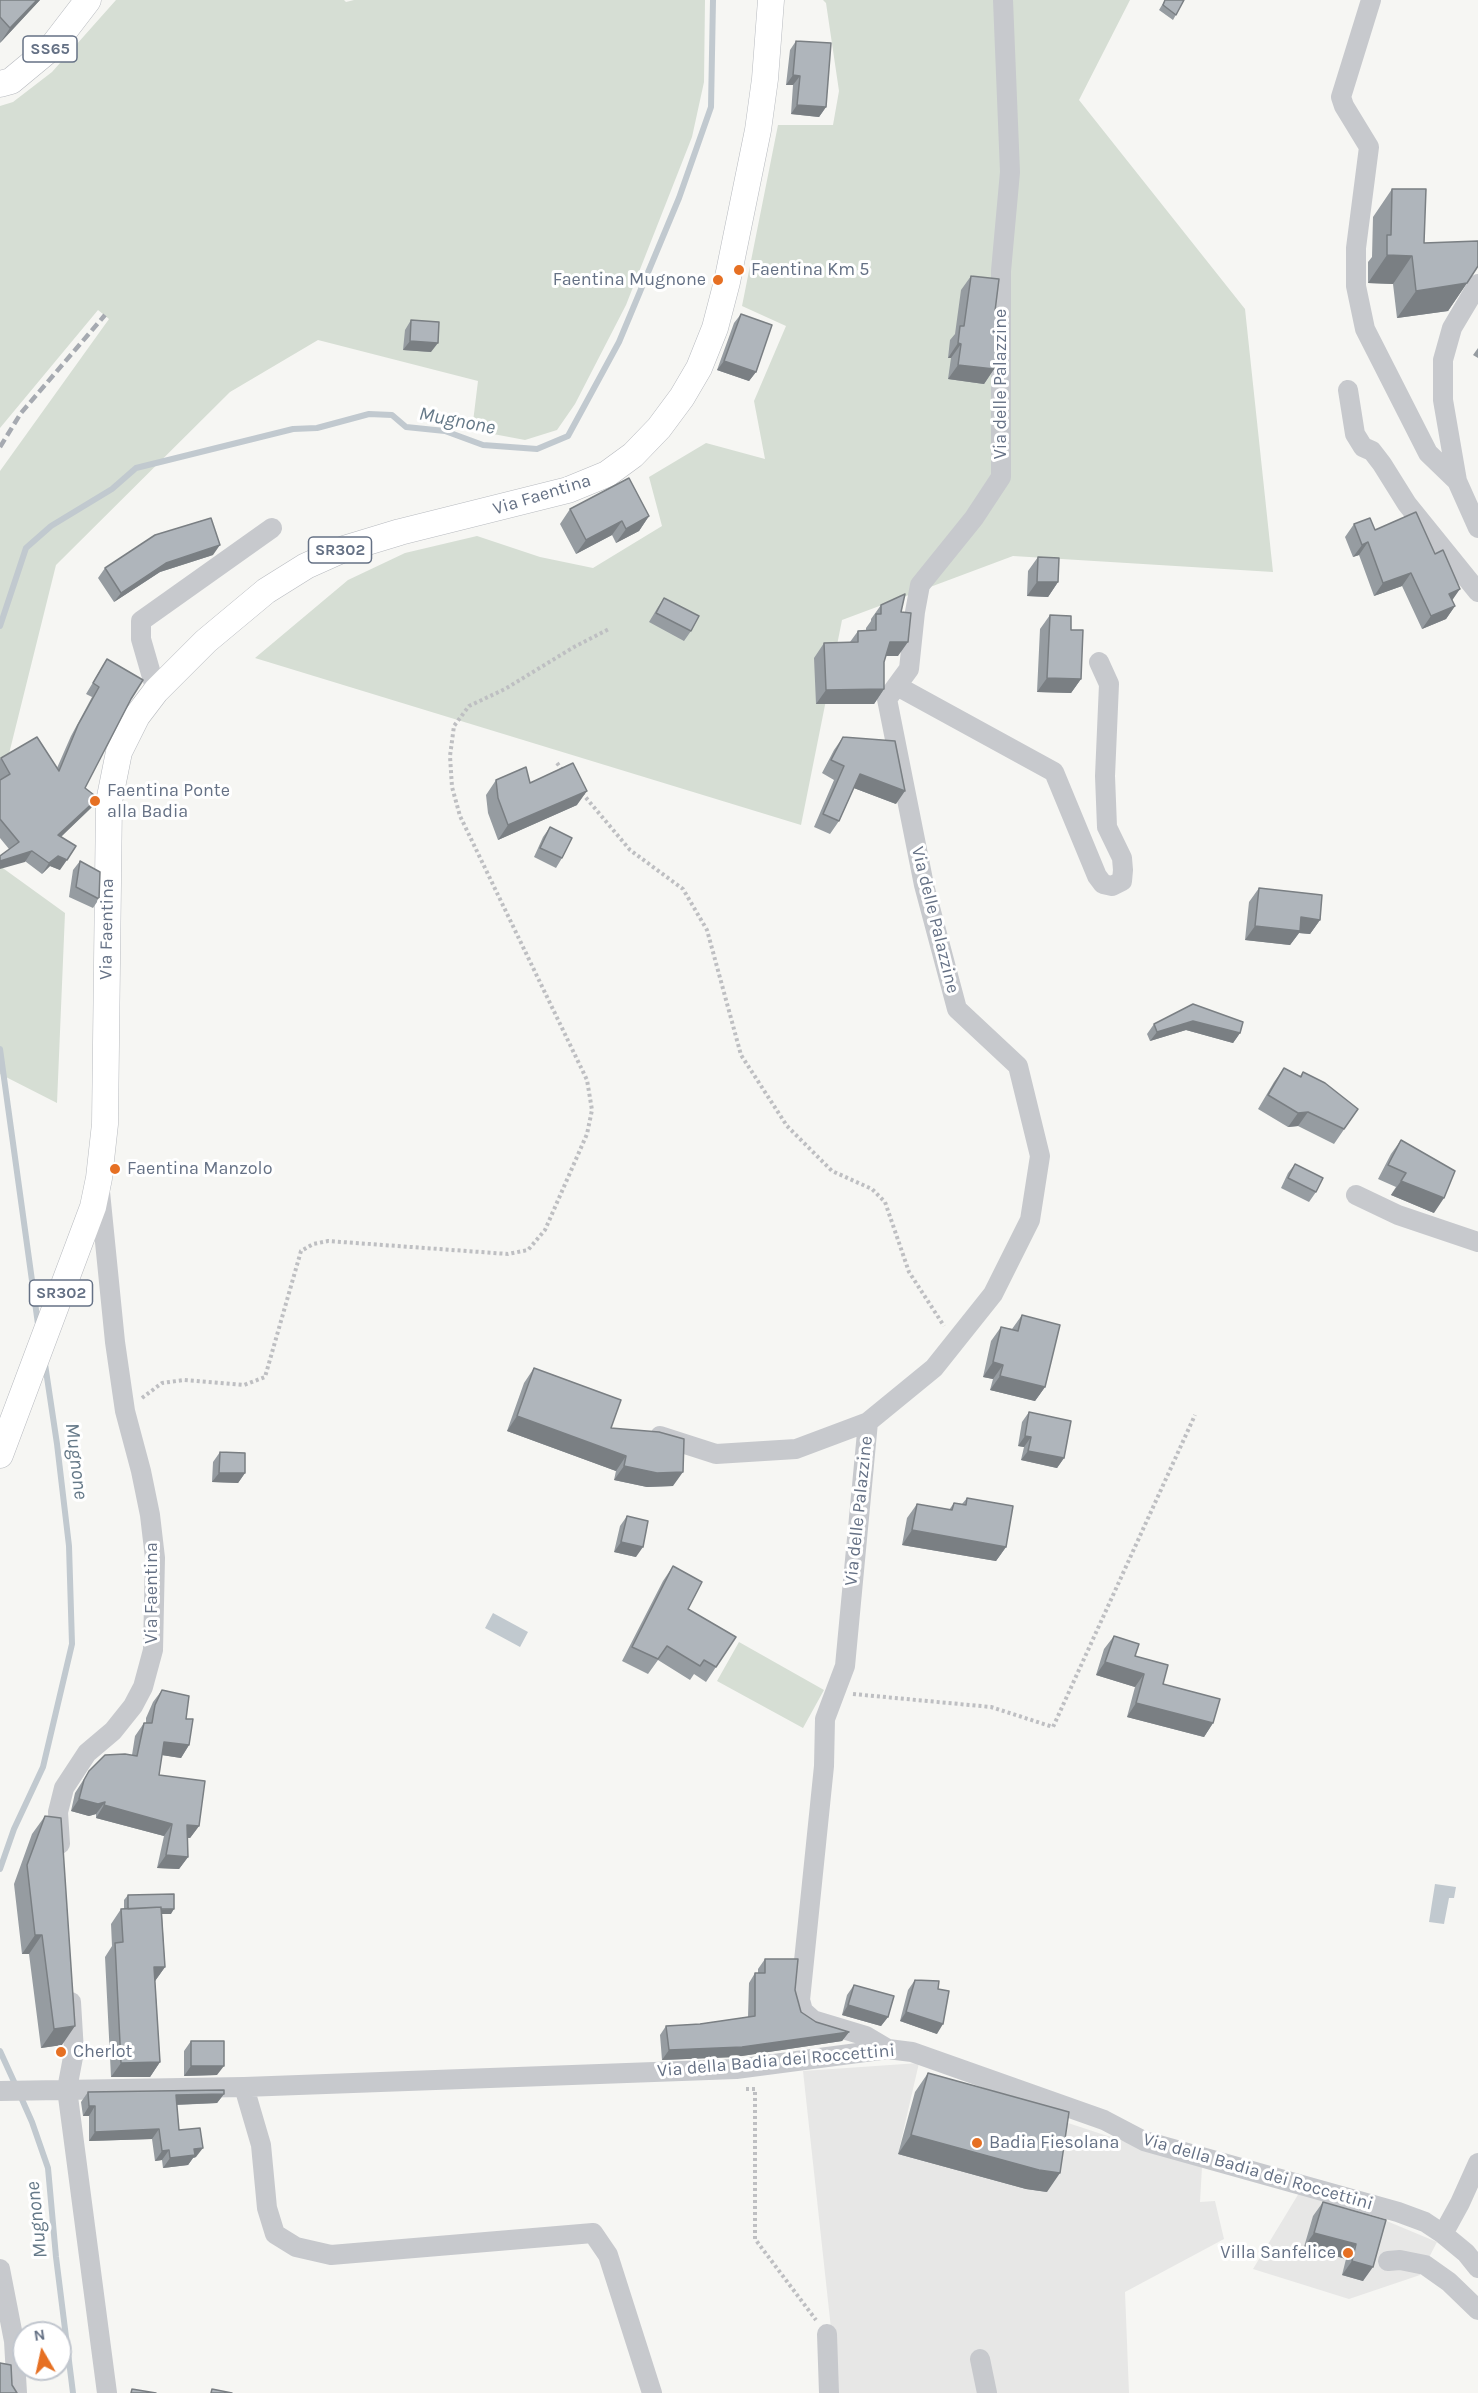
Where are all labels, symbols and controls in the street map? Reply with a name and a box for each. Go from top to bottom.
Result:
road number: SS65 [23,36,77,62]
place label: Faentina Km 5 [751,259,869,281]
marker: Faentina Km 5 [732,263,746,277]
place label: Faentina Mugnone [553,269,706,291]
marker: Faentina Mugnone [711,273,725,287]
street label: Via delle Palazzine [990,309,1012,459]
water label: Mugnone [417,402,497,440]
street label: Via Faentina [490,470,594,520]
road number: SR302 [308,537,372,563]
place label: Faentina Ponte alla Badia [107,780,230,822]
marker: Faentina Ponte alla Badia [88,794,102,808]
street label: Via delle Palazzine [906,844,964,996]
street label: Via Faentina [95,878,119,980]
place label: Faentina Manzolo [127,1158,272,1180]
marker: Faentina Manzolo [108,1162,122,1176]
road number: SR302 [29,1280,92,1306]
water label: Mugnone [59,1421,93,1501]
street label: Via delle Palazzine [840,1435,878,1587]
street label: Via Faentina [141,1542,163,1644]
street label: Via della Badia dei Roccettini [656,2040,896,2082]
place label: Cherlot [73,2041,132,2063]
marker: Cherlot [54,2045,68,2059]
street label: Via della Badia dei Roccettini [1140,2129,1376,2215]
place label: Badia Fiesolana [989,2132,1119,2154]
marker: Badia Fiesolana [970,2136,984,2150]
water label: Mugnone [21,2180,53,2260]
place label: Villa Sanfelice [1220,2242,1336,2264]
marker: Villa Sanfelice [1341,2246,1355,2260]
north arrow [12,2321,72,2381]
text: N [32,2324,47,2345]

